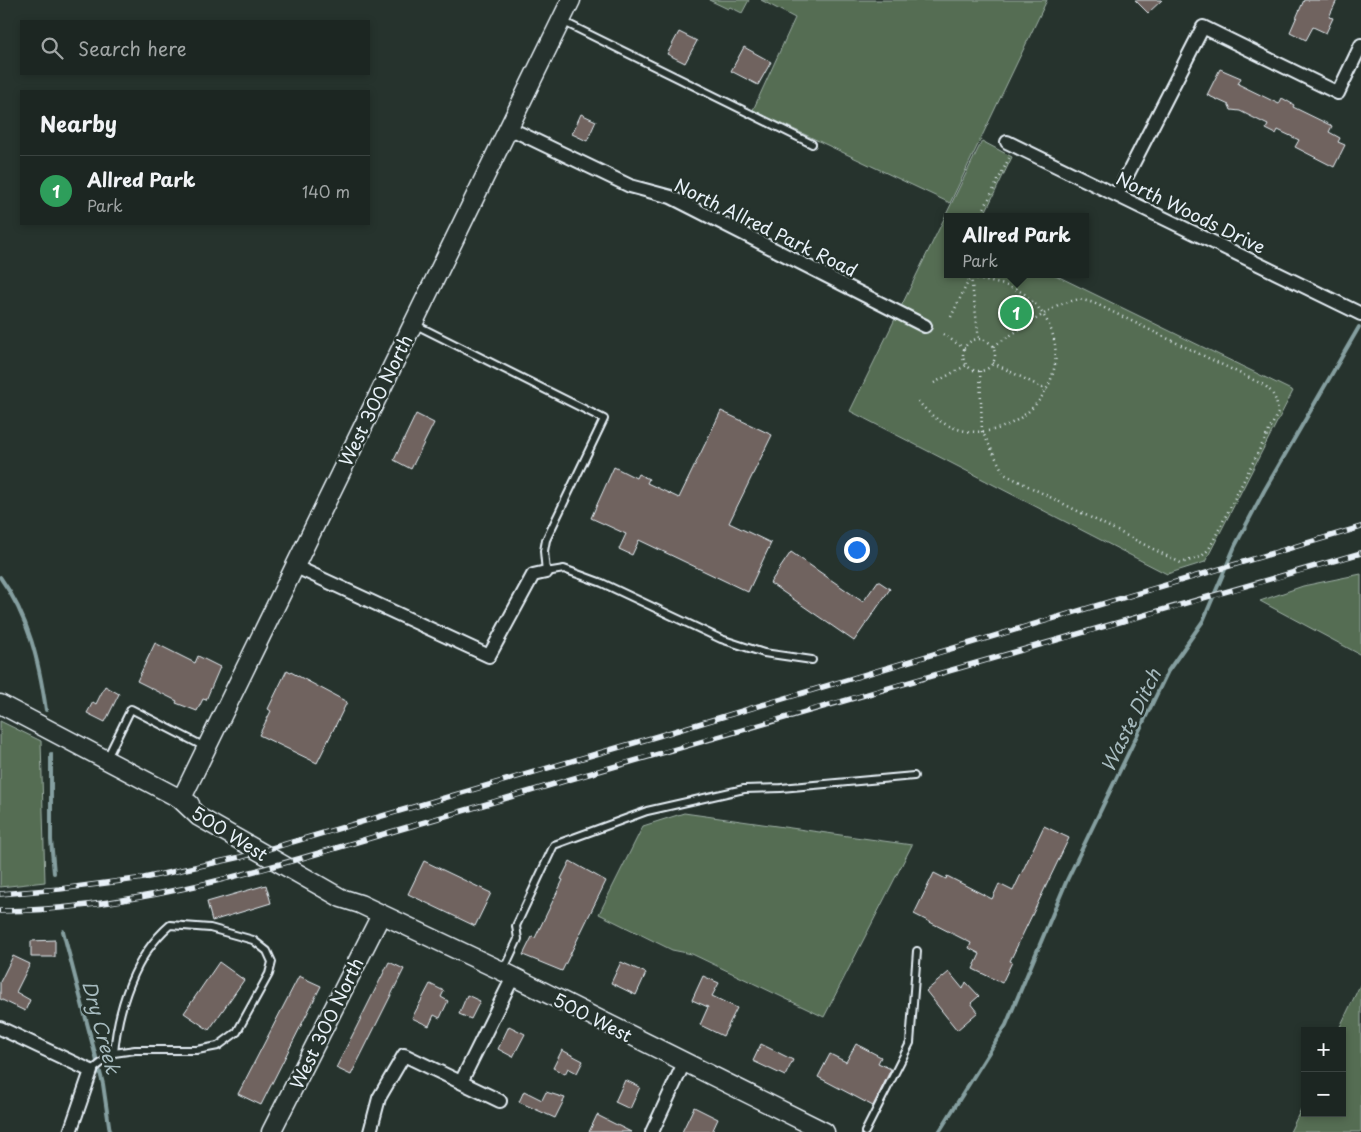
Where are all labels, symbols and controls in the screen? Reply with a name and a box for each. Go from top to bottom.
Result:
search box [20,20,370,75]
icon: search [38,34,66,62]
text: Search here [78,34,187,62]
text: Nearby [40,107,117,139]
street label: North Woods Drive [1112,164,1270,260]
text: Allred Park [87,165,196,193]
street label: North Allred Park Road [670,171,862,283]
text: 1 [52,179,60,203]
text: 140 m [302,179,350,203]
text: Park [87,193,123,217]
popup [944,213,1089,278]
text: Allred Park [962,220,1071,248]
text: Park [962,248,998,272]
pin: 1 [1000,294,1032,332]
street label: West 300 North [331,330,419,470]
your location [844,537,870,563]
water label: Waste Ditch [1093,663,1167,776]
street label: 500 West [187,799,273,867]
street label: West 300 North [282,953,370,1093]
water label: Dry Creek [76,977,128,1078]
street label: 500 West [549,986,637,1048]
map controls [1301,1027,1346,1117]
button: + [1301,1027,1346,1072]
button: − [1301,1072,1346,1117]

